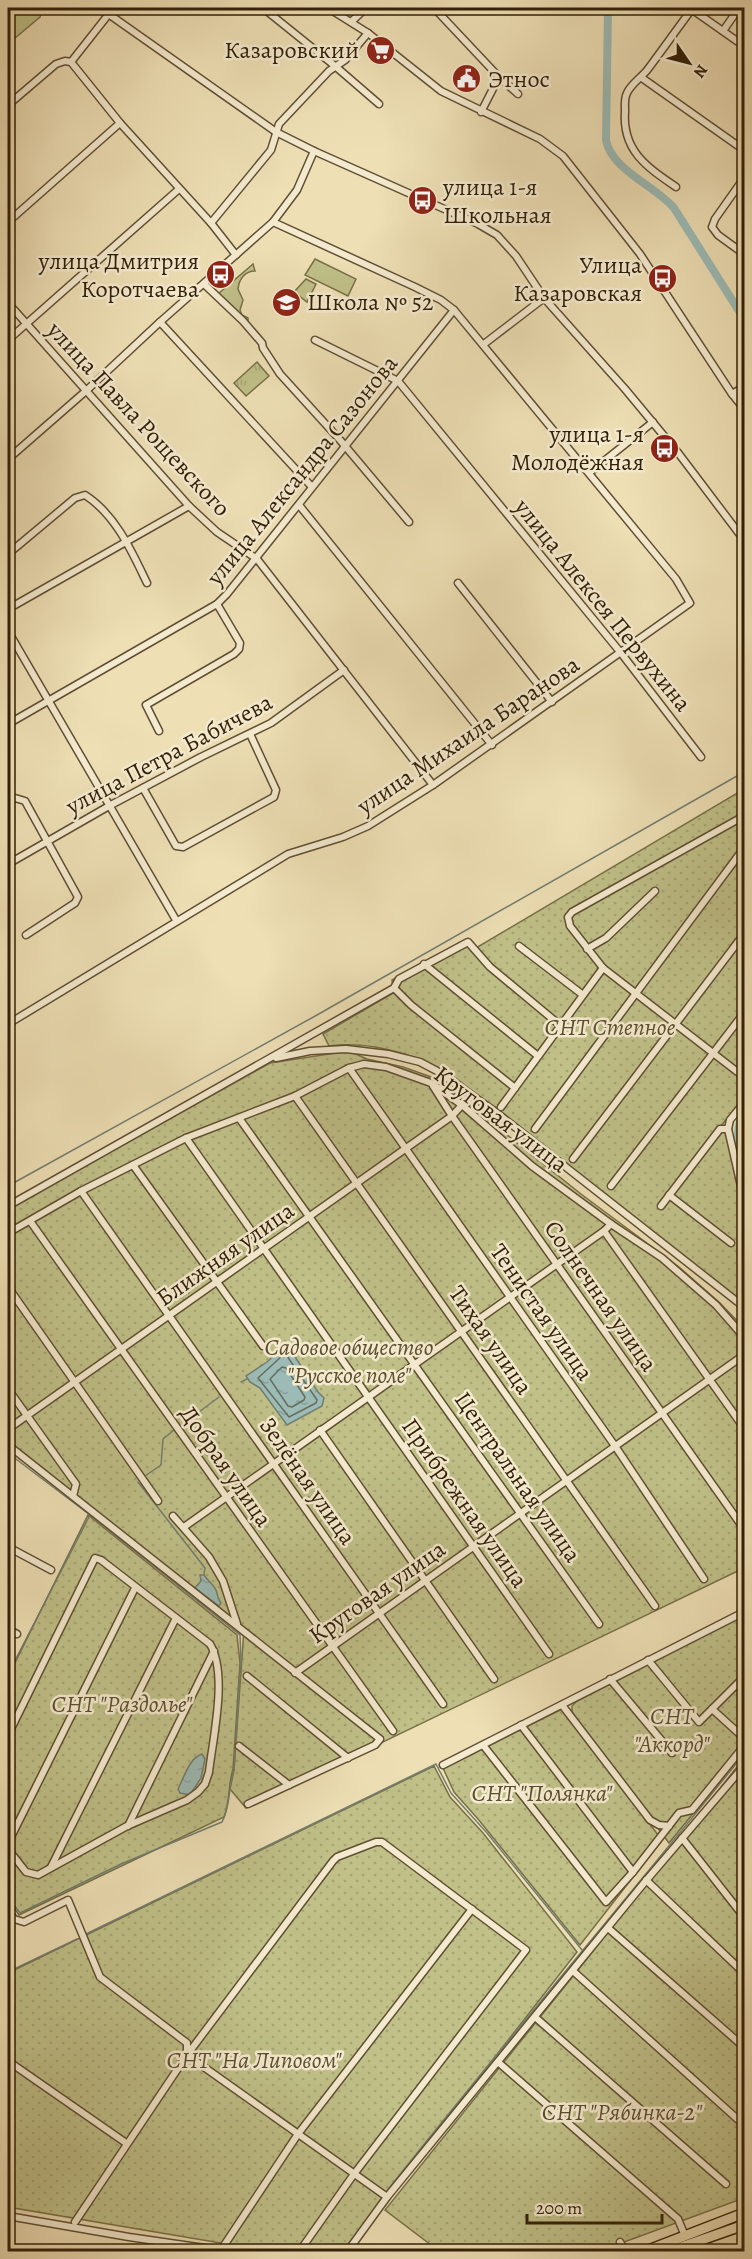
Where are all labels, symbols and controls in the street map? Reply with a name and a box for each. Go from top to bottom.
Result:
north arrow [659,33,719,93]
place label: Казаровский [224,34,359,66]
supermarket icon: Казаровский [364,34,396,66]
text: N [688,60,713,82]
public building icon: Этнос [451,63,483,95]
place label: Этнос [488,63,550,95]
place label: улица 1-я Школьная [442,171,551,231]
bus stop icon: улица 1-я Школьная [406,185,438,217]
place label: улица Дмитрия Коротчаева [38,245,199,305]
place label: Улица Казаровская [513,249,642,309]
bus stop icon: улица Дмитрия Коротчаева [204,259,236,291]
bus stop icon: Улица Казаровская [647,263,679,295]
school or university icon: Школа № 52 [270,286,302,318]
place label: Школа № 52 [307,286,434,318]
street label: улица Павла Рощевского [39,314,238,523]
street label: улица Александра Сазонова [199,348,405,593]
place label: улица 1-я Молодёжная [511,418,644,478]
bus stop icon: улица 1-я Молодёжная [649,432,681,464]
street label: улица Алексея Первухина [507,491,699,718]
street label: улица Михаила Баранова [350,648,586,822]
street label: улица Петра Бабичева [59,686,278,822]
park label: СНТ Степное [545,1011,676,1043]
street label: Круговая улица [427,1058,575,1180]
street label: Ближняя улица [150,1195,300,1313]
street label: Солнечная улица [537,1214,665,1378]
street label: Тенистая улица [483,1237,601,1387]
street label: Тихая улица [442,1279,540,1401]
park label: Садовое общество "Русское поле" [265,1331,433,1391]
street label: Центральная улица [447,1385,589,1569]
street label: Добрая улица [172,1399,280,1533]
street label: Зелёная улица [252,1411,364,1551]
street label: Прибрежная улица [395,1412,535,1594]
street label: Круговая улица [302,1533,452,1651]
park label: СНТ "Раздолье" [52,1688,193,1720]
park label: СНТ "Аккорд" [634,1700,711,1760]
park label: СНТ "Полянка" [472,1777,613,1809]
park label: СНТ "На Липовом" [166,2044,342,2076]
park label: СНТ "Рябинка-2" [542,2096,703,2128]
scale bar [527,2187,662,2225]
text: 200 m [536,2196,582,2220]

